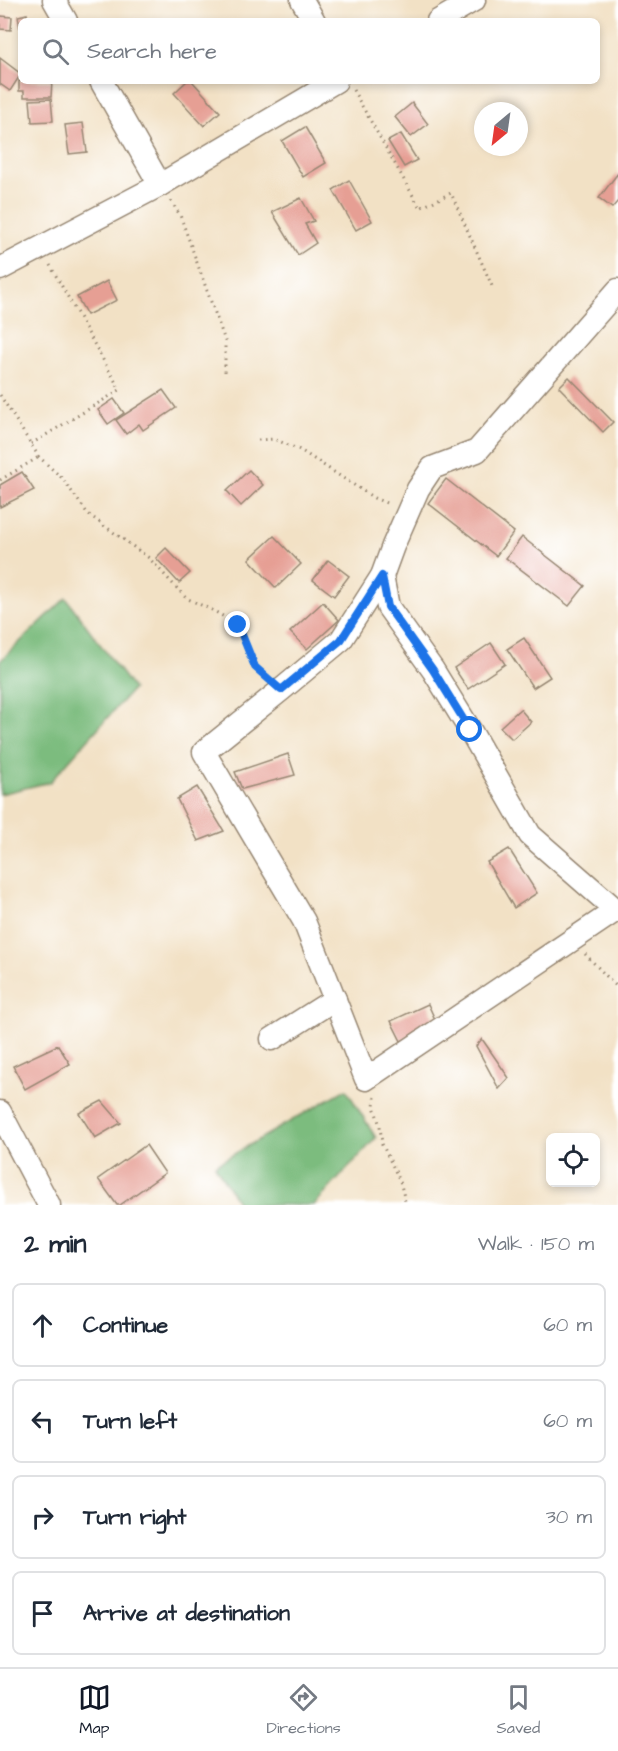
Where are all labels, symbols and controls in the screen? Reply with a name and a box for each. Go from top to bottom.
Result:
search box [18,18,600,84]
icon: search [39,35,72,68]
text: Search here [87,36,217,67]
north arrow [474,102,528,156]
route end [224,611,250,637]
route start [456,716,482,742]
map controls [546,1133,600,1187]
button: locate [546,1133,600,1187]
text: 2 min [24,1226,86,1262]
text: Walk · 150 m [478,1230,594,1258]
icon: ahead [26,1309,59,1342]
text: Continue [83,1310,168,1341]
text: 60 m [543,1311,592,1339]
icon: left [26,1405,59,1438]
text: Turn left [83,1406,177,1437]
text: 60 m [543,1407,592,1435]
icon: right [26,1501,59,1534]
text: Turn right [83,1502,186,1533]
text: 30 m [546,1503,592,1531]
icon: arrive [26,1597,59,1630]
text: Arrive at destination [83,1598,290,1629]
tab: Map [78,1681,111,1739]
tab: Directions [267,1681,341,1739]
tab: Saved [497,1681,540,1739]

